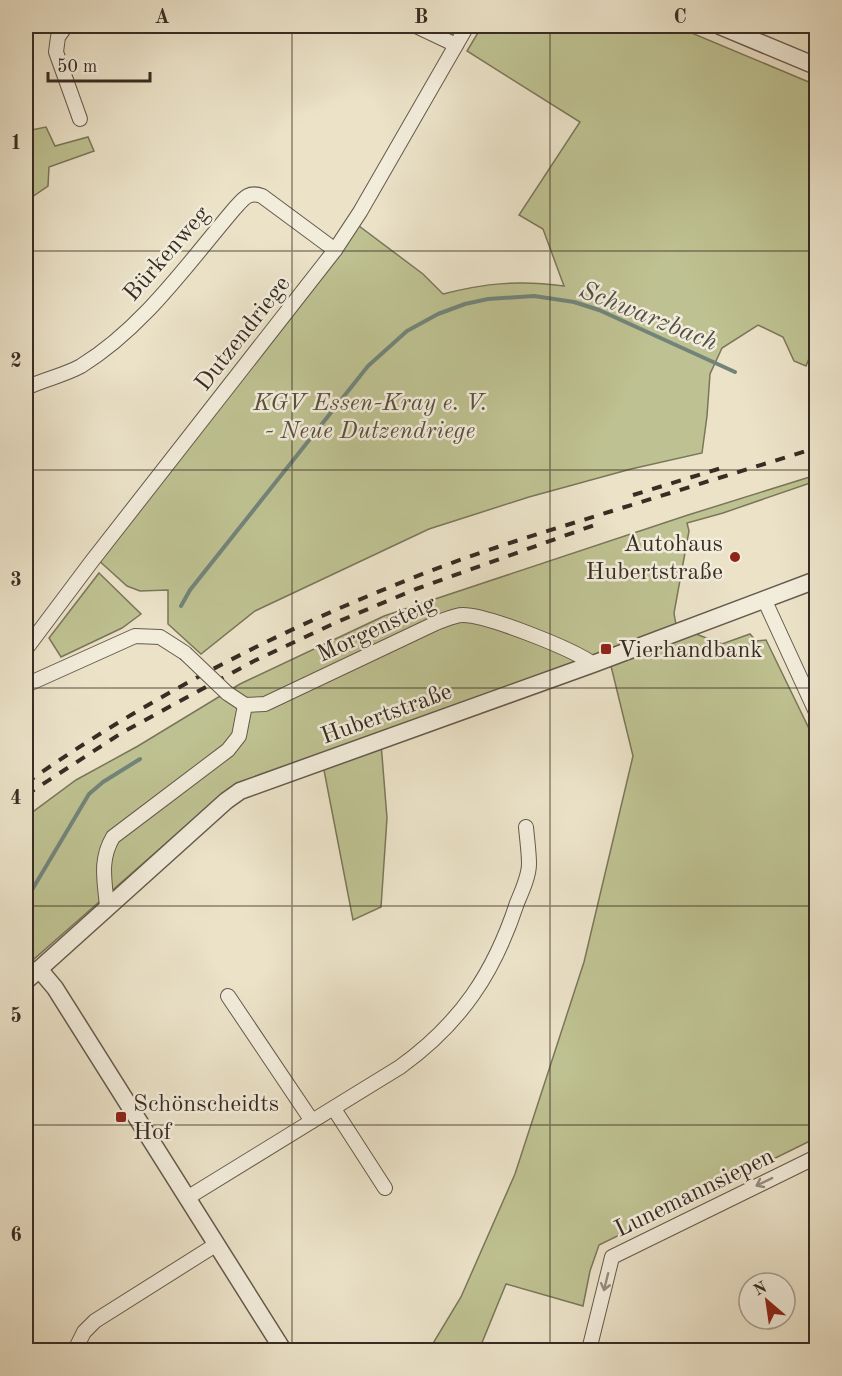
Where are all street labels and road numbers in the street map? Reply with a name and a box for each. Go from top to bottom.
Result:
street label: Bürkenweg [120,202,215,306]
street label: Dutzendriege [192,272,296,396]
street label: Morgensteig [314,592,440,668]
street label: Hubertstraße [318,680,455,750]
street label: Lunemannsiepen [611,1145,778,1243]

